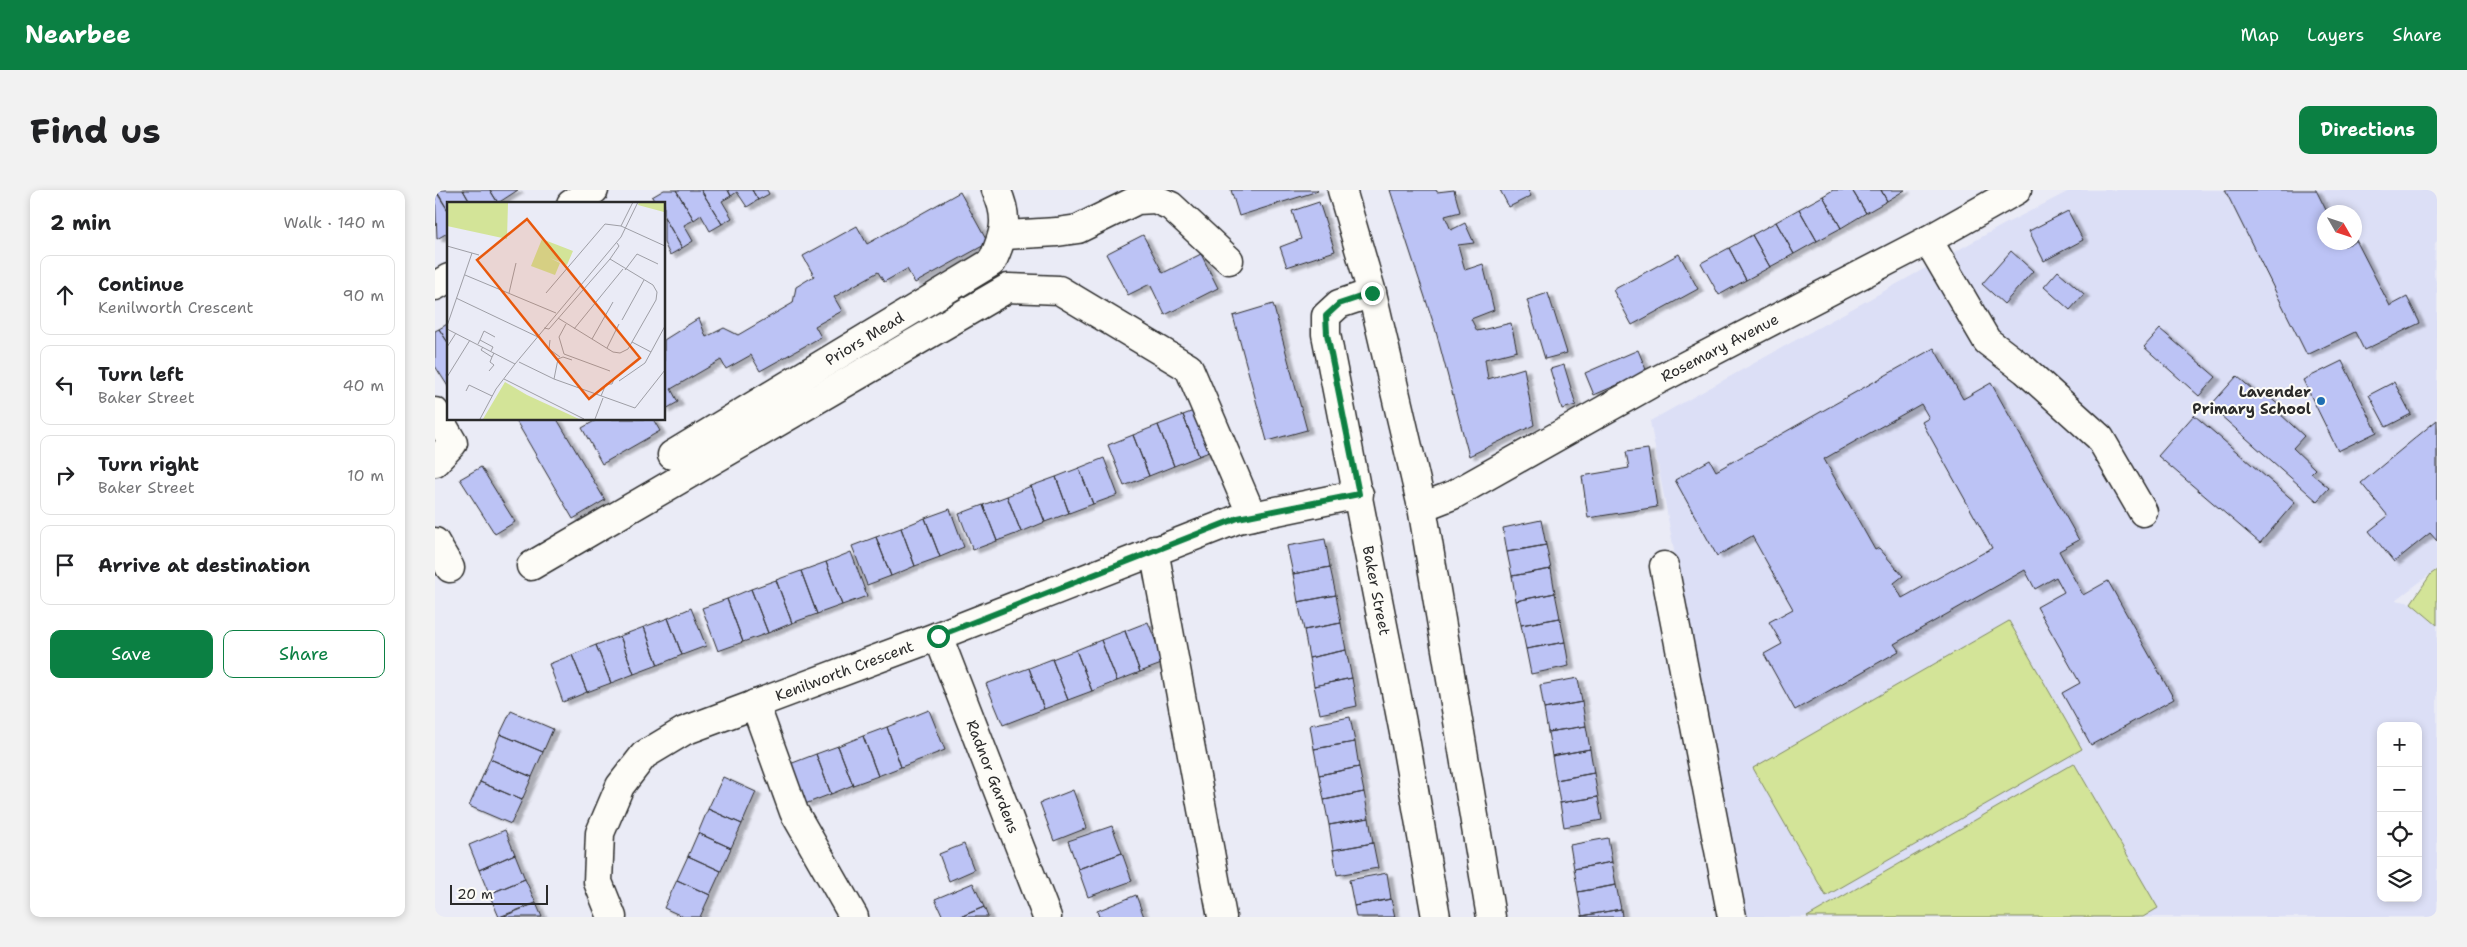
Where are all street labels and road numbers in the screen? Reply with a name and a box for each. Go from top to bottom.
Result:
street label: Priors Mead [822,307,908,370]
street label: Rosemary Avenue [1658,309,1782,387]
street label: Baker Street [1358,544,1395,637]
street label: Kenilworth Crescent [773,636,916,706]
street label: Radnor Gardens [962,717,1024,836]

